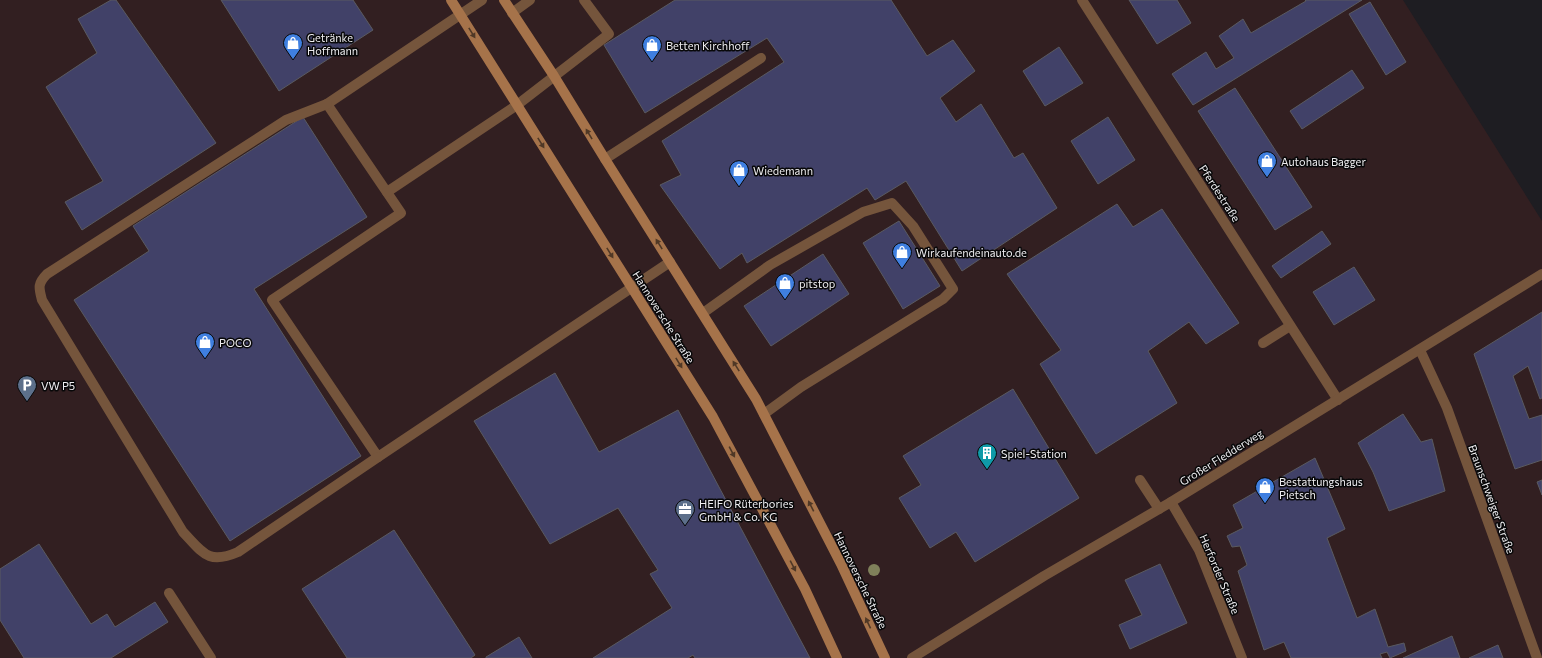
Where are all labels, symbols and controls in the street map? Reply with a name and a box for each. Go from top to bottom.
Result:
one-way arrow [468,28,476,38]
place label: Getränke Hoffmann [307,31,358,57]
shop icon: Getränke Hoffmann [282,32,304,60]
shop icon: Betten Kirchhoff [641,34,663,62]
place label: Betten Kirchhoff [666,39,750,52]
one-way arrow [586,128,593,140]
one-way arrow [537,138,545,148]
shop icon: Autohaus Bagger [1256,150,1278,178]
place label: Autohaus Bagger [1281,155,1366,168]
shop icon: Wiedemann [728,159,750,187]
street label: Pferdestraße [1197,162,1243,224]
place label: Wiedemann [753,164,813,177]
one-way arrow [655,238,662,250]
shop icon: Wirkaufendeinauto.de [891,241,913,269]
place label: Wirkaufendeinauto.de [916,246,1027,259]
one-way arrow [606,248,614,258]
street label: Hannoversche Straße [630,268,698,366]
shop icon: pitstop [774,272,796,300]
place label: pitstop [799,277,835,290]
shop icon: POCO [194,331,216,359]
place label: POCO [219,336,251,349]
one-way arrow [676,357,683,369]
one-way arrow [732,360,739,371]
parking icon: VW P5 [16,374,38,402]
place label: VW P5 [41,379,75,392]
street label: Großer Fledderweg [1177,426,1265,488]
building icon: Spiel-Station [976,442,998,470]
street label: Braunschweiger Straße [1466,443,1518,555]
one-way arrow [728,446,735,457]
place label: Spiel-Station [1001,447,1067,460]
place label: Bestattungshaus Pietsch [1279,475,1363,501]
shop icon: Bestattungshaus Pietsch [1254,476,1276,504]
place label: HEIFO Rüterbories GmbH & Co. KG [699,497,793,523]
office icon: HEIFO Rüterbories GmbH & Co. KG [674,498,696,526]
one-way arrow [808,500,814,512]
street label: Hannoversche Straße [832,529,890,631]
street label: Herforder Straße [1197,532,1243,616]
one-way arrow [789,561,796,572]
one-way arrow [865,617,871,628]

